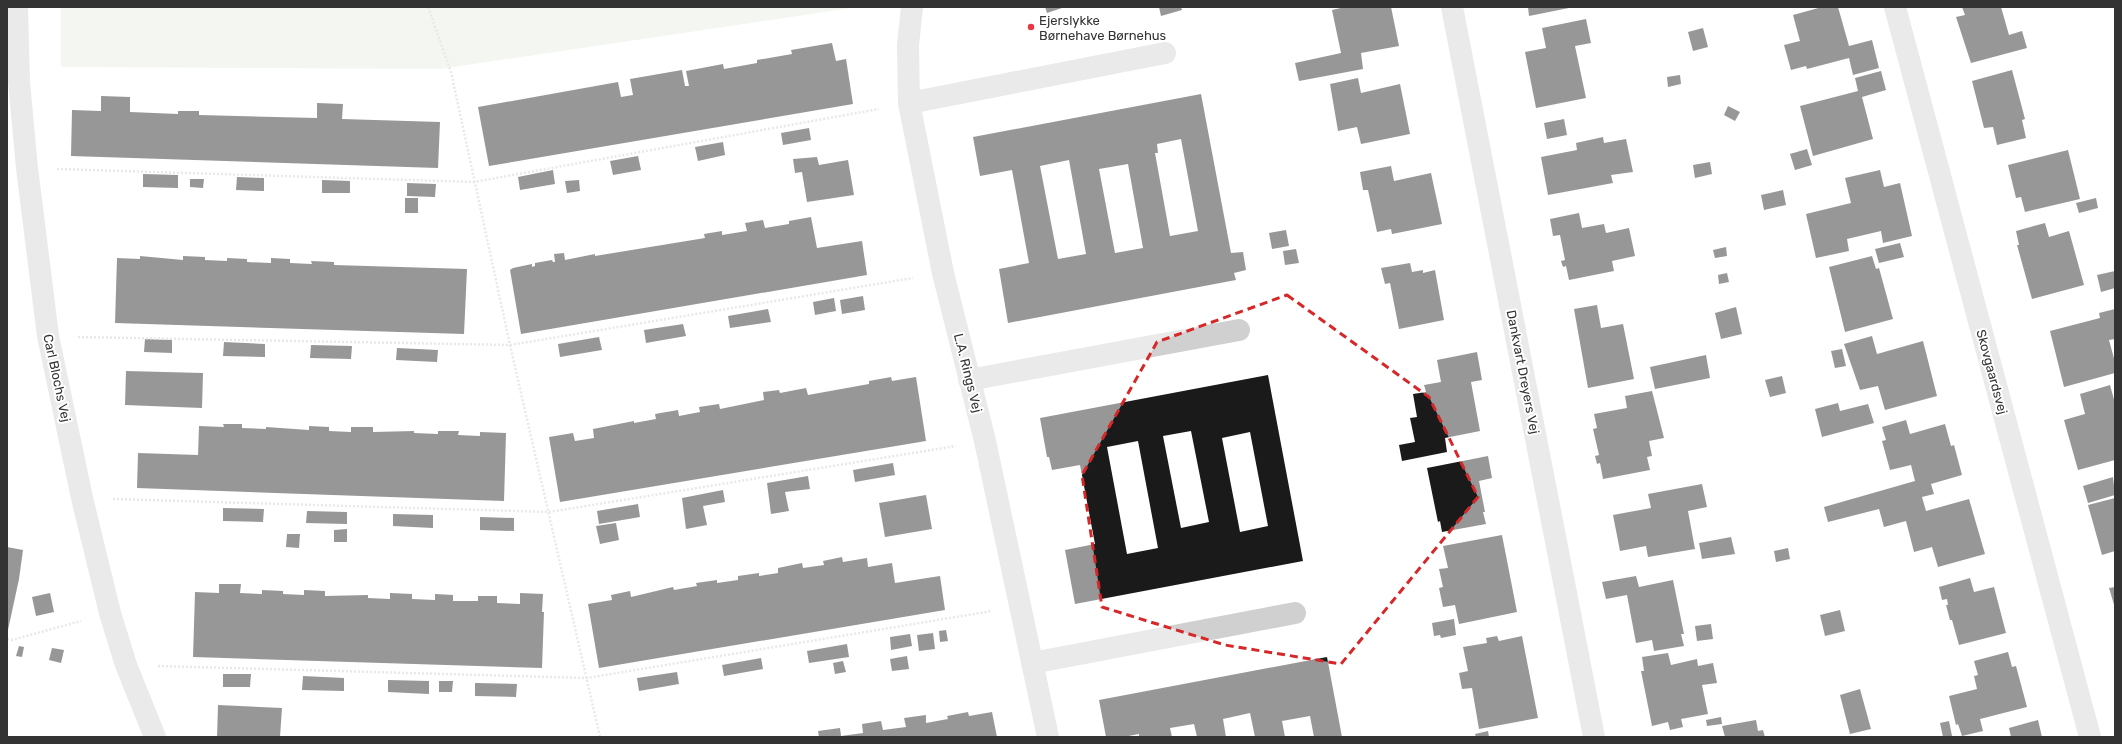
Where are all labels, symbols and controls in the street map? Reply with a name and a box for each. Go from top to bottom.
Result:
place label: Ejerslykke Børnehave Børnehus [1039,13,1167,43]
marker: Ejerslykke Børnehave Børnehus [1026,22,1036,32]
street label: Dankvart Dreyers Vej [1504,309,1542,435]
street label: Skovgaardsvej [1972,328,2011,416]
street label: L.A. Rings Vej [950,332,985,414]
street label: Carl Blochs Vej [40,333,74,423]

